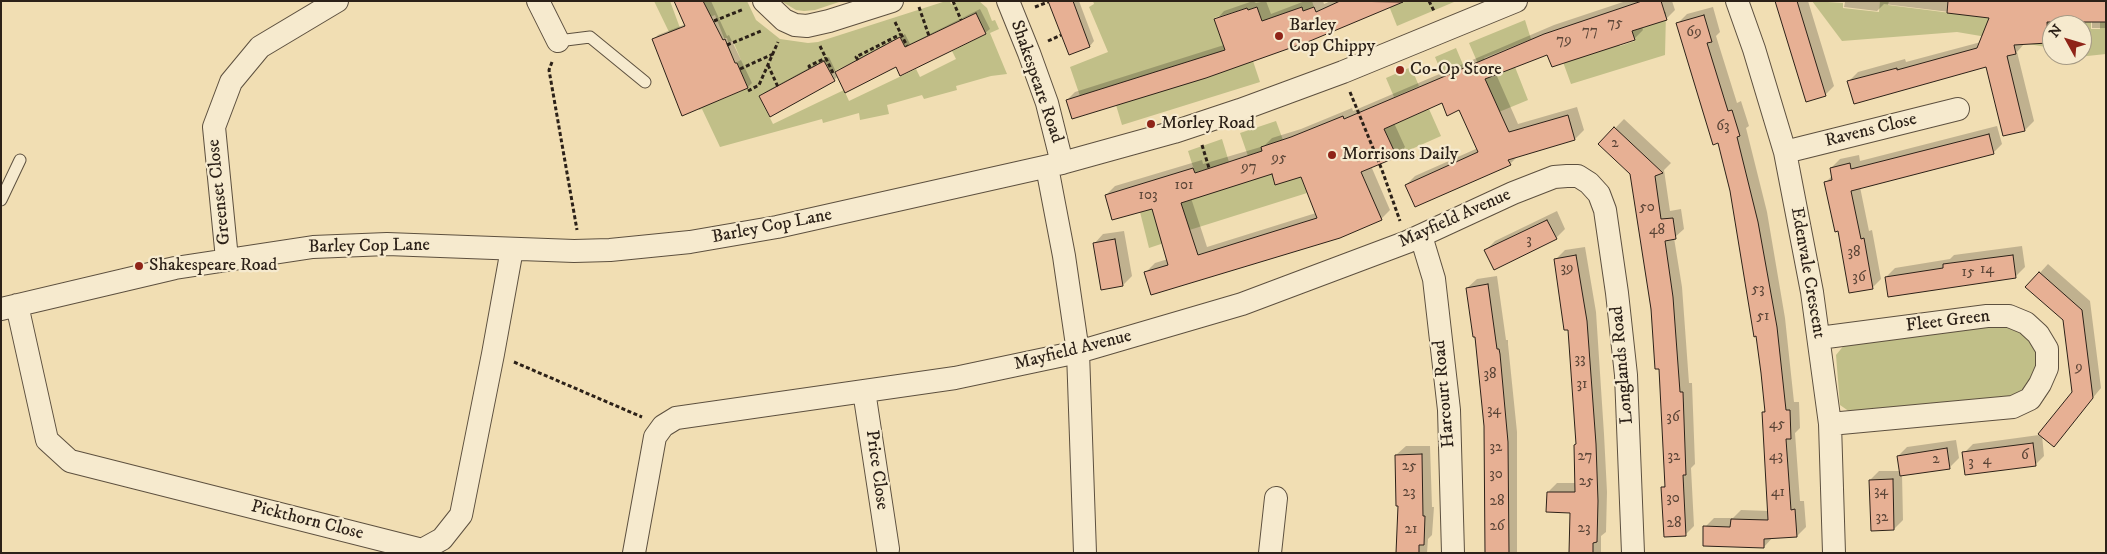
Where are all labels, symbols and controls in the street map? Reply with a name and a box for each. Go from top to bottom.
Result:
place label: Barley Cop Chippy [1289,15,1375,58]
house number: 75 [1607,15,1623,33]
north arrow [2042,15,2092,65]
street label: Shakespeare Road [1005,18,1067,146]
text: N [2046,21,2067,41]
house number: 77 [1582,23,1598,41]
house number: 69 [1686,24,1702,42]
marker: Barley Cop Chippy [1273,30,1285,42]
house number: 79 [1556,32,1572,50]
place label: Co-Op Store [1410,59,1502,81]
marker: Co-Op Store [1394,64,1406,76]
street label: Ravens Close [1823,109,1919,153]
place label: Morley Road [1161,113,1255,135]
marker: Morley Road [1145,118,1157,130]
house number: 63 [1716,118,1730,136]
house number: 2 [1611,135,1619,153]
street label: Greenset Close [204,138,236,246]
place label: Morrisons Daily [1342,144,1458,166]
marker: Morrisons Daily [1326,149,1338,161]
house number: 95 [1272,150,1286,168]
house number: 97 [1241,159,1257,177]
house number: 101 [1175,177,1193,195]
street label: Mayfield Avenue [1396,185,1514,253]
house number: 103 [1138,187,1158,205]
house number: 50 [1639,199,1655,217]
street label: Barley Cop Lane [710,205,834,249]
street label: Edenvale Crescent [1785,206,1829,340]
house number: 48 [1649,222,1665,240]
house number: 3 [1526,232,1532,250]
street label: Barley Cop Lane [308,235,430,259]
house number: 38 [1847,244,1861,262]
place label: Shakespeare Road [149,255,277,277]
marker: Shakespeare Road [133,260,145,272]
house number: 39 [1560,260,1574,278]
house number: 14 [1980,261,1994,279]
house number: 15 [1962,264,1974,282]
house number: 36 [1852,269,1866,287]
house number: 53 [1751,281,1765,299]
street label: Longlands Road [1607,305,1639,425]
street label: Fleet Green [1905,306,1991,338]
house number: 51 [1757,308,1769,326]
street label: Mayfield Avenue [1012,326,1134,376]
street label: Harcourt Road [1430,339,1460,449]
house number: 33 [1574,351,1586,369]
house number: 9 [2075,359,2083,377]
house number: 38 [1483,366,1497,384]
house number: 31 [1576,376,1588,394]
house number: 34 [1487,402,1501,420]
house number: 36 [1666,409,1680,427]
house number: 45 [1769,416,1785,434]
street label: Price Close [860,429,892,511]
house number: 32 [1490,439,1502,457]
house number: 6 [2021,447,2029,465]
house number: 27 [1578,448,1592,466]
house number: 32 [1668,448,1680,466]
house number: 43 [1769,448,1783,466]
house number: 2 [1932,451,1940,469]
house number: 4 [1983,452,1991,470]
house number: 3 [1968,454,1974,472]
house number: 25 [1402,458,1416,476]
house number: 30 [1489,466,1503,484]
house number: 25 [1579,473,1593,491]
house number: 34 [1874,483,1888,501]
house number: 23 [1403,484,1415,502]
house number: 41 [1771,484,1785,502]
house number: 30 [1666,490,1680,508]
house number: 28 [1490,493,1504,511]
street label: Pickthorn Close [249,497,365,545]
house number: 32 [1876,509,1888,527]
house number: 28 [1667,515,1681,533]
house number: 26 [1489,518,1505,536]
house number: 23 [1578,520,1590,538]
house number: 21 [1405,521,1417,539]

